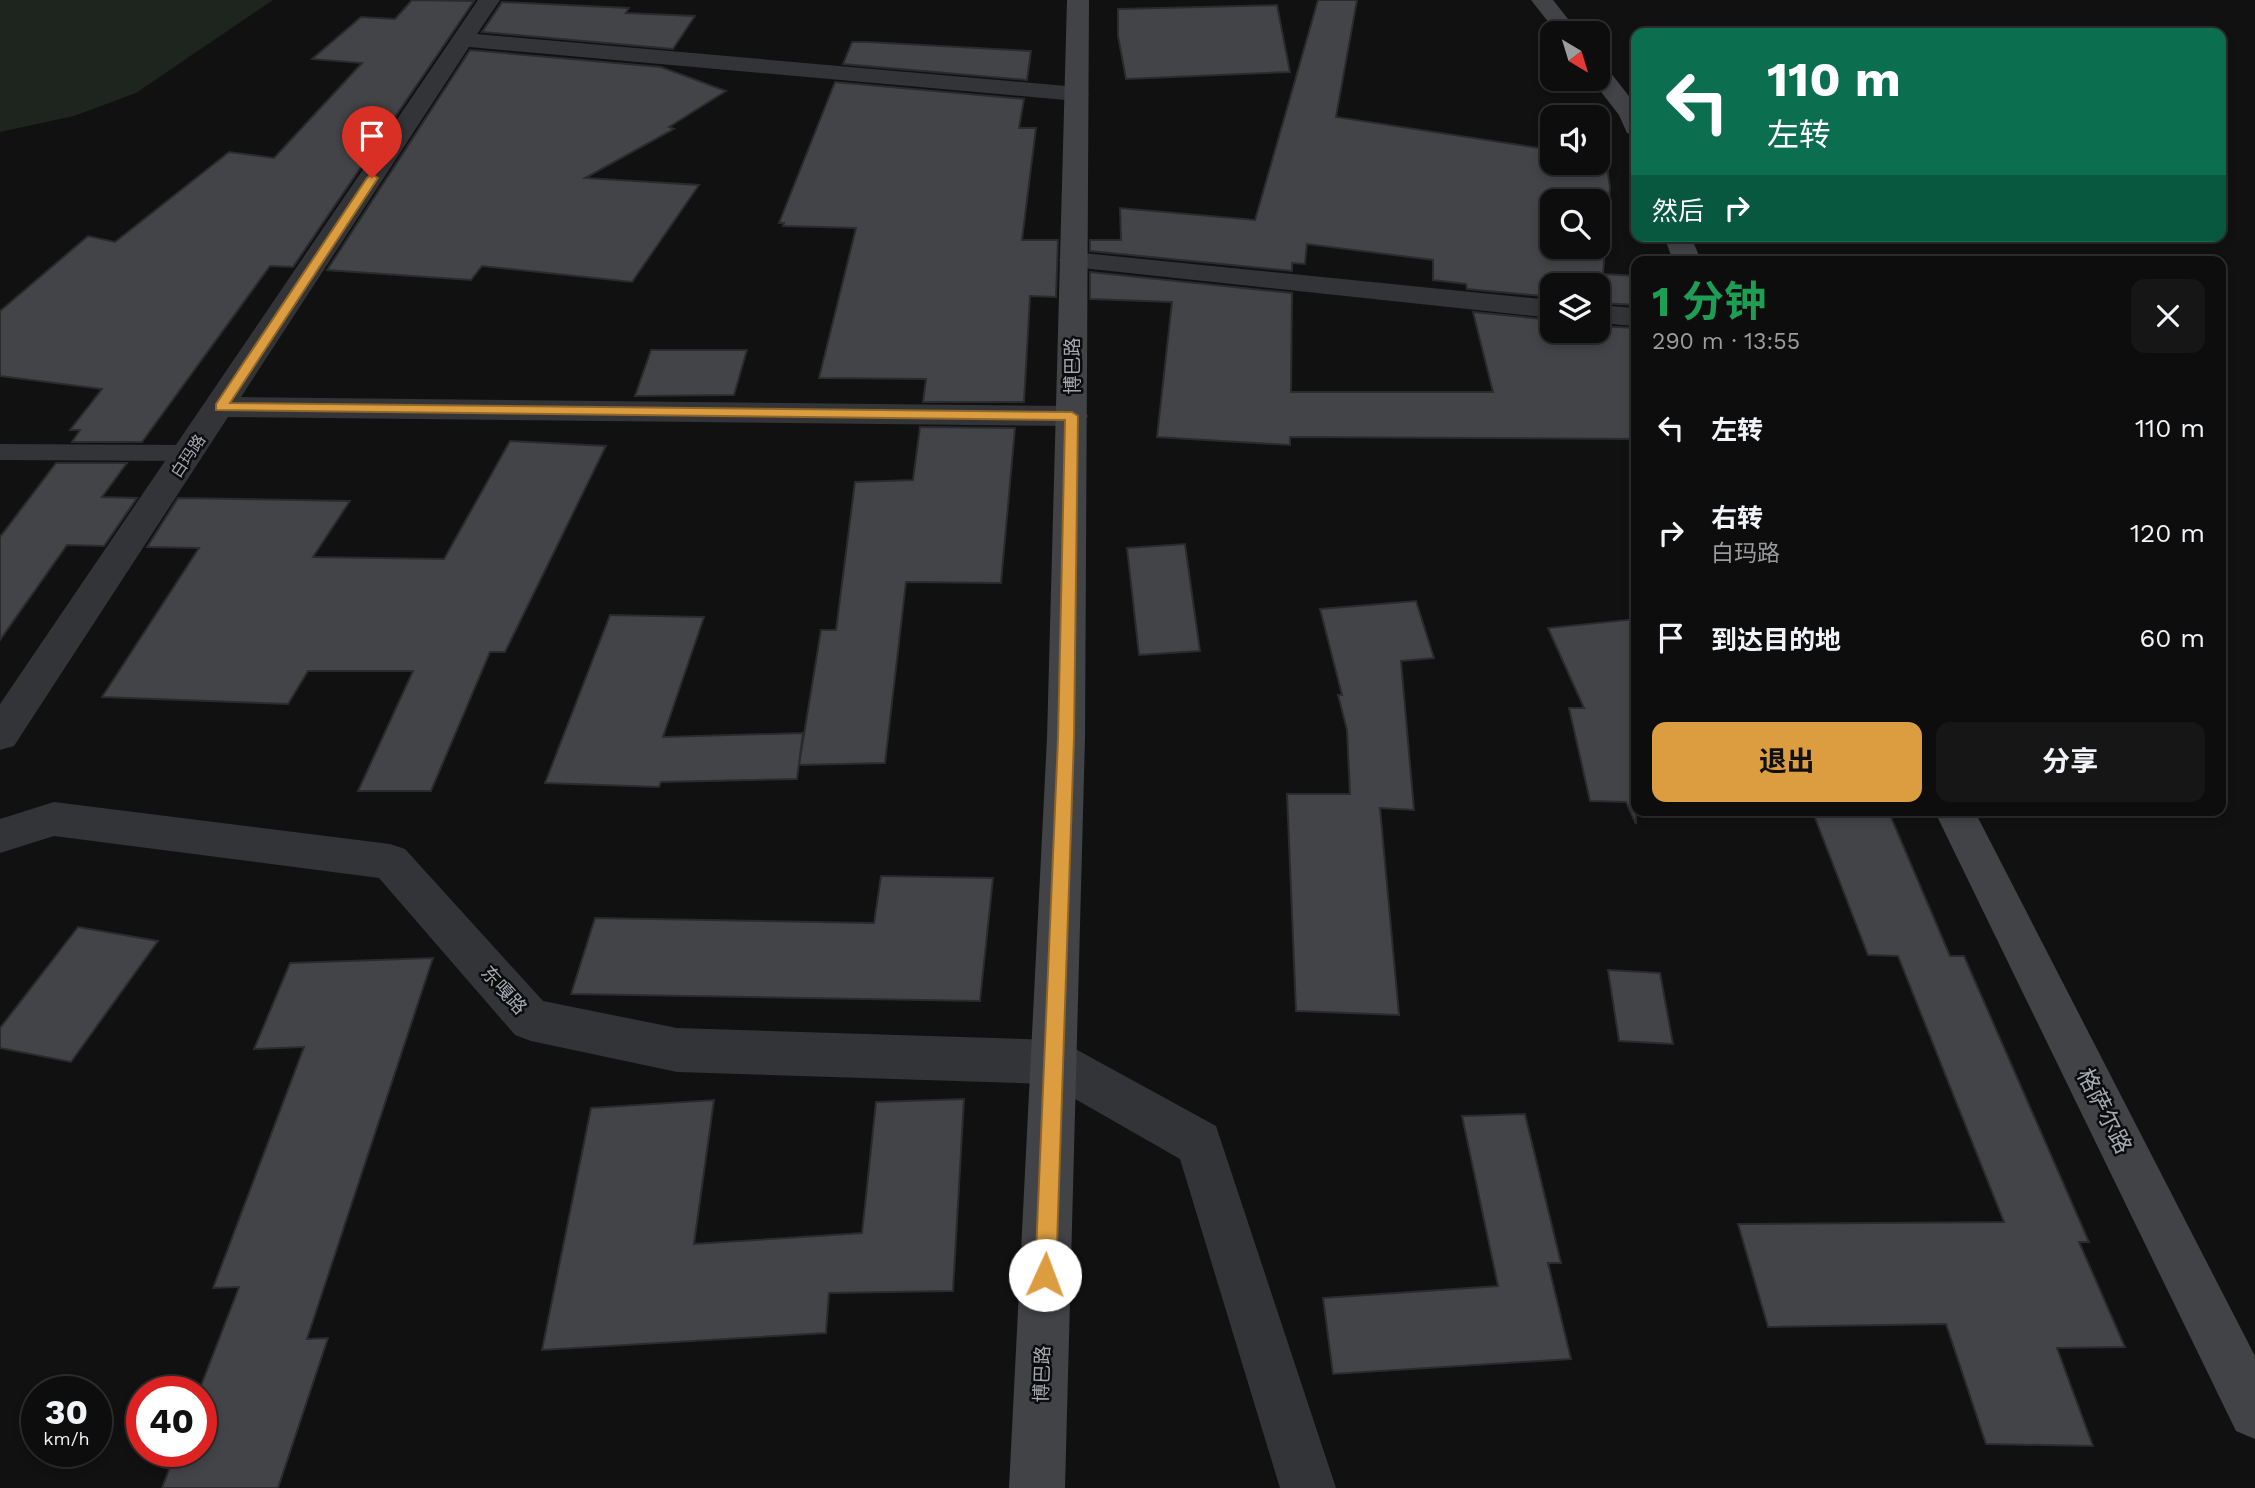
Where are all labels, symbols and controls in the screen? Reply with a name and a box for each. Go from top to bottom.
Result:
north arrow [1540,21,1610,91]
map controls [1540,21,1610,343]
text: 110 m [1767,50,1901,108]
icon: left [1652,56,1743,147]
button: sound [1540,105,1610,175]
pin [342,106,402,178]
text: 左转 [1767,116,1831,154]
icon: arrive [353,117,391,155]
button: search [1540,189,1610,259]
icon: right [1718,189,1756,227]
text: 然后 [1652,196,1704,226]
button: layers [1540,273,1610,343]
text: 1 分钟 [1652,277,1766,326]
button: close [2131,279,2205,353]
text: 290 m · 13:55 [1652,328,1800,355]
street label: 博巴路 [1061,337,1084,395]
icon: left [1652,409,1690,447]
text: 110 m [2135,413,2205,443]
text: 左转 [1711,415,1763,445]
street label: 白玛路 [167,431,209,481]
text: 右转 [1711,503,1763,533]
icon: right [1652,514,1690,552]
text: 120 m [2130,518,2205,548]
text: 白玛路 [1711,540,1780,567]
icon: arrive [1652,619,1690,657]
text: 60 m [2139,623,2205,653]
text: 到达目的地 [1711,625,1841,655]
button: 退出 [1652,722,1922,802]
button: 分享 [1936,722,2205,802]
street label: 东嘎路 [476,961,532,1019]
street label: 格萨尔路 [2071,1064,2137,1158]
position arrow [1008,1238,1082,1312]
street label: 博巴路 [1030,1345,1054,1403]
speed limit sign: 40 [126,1376,217,1467]
text: 30 [45,1391,88,1433]
text: km/h [43,1428,90,1449]

